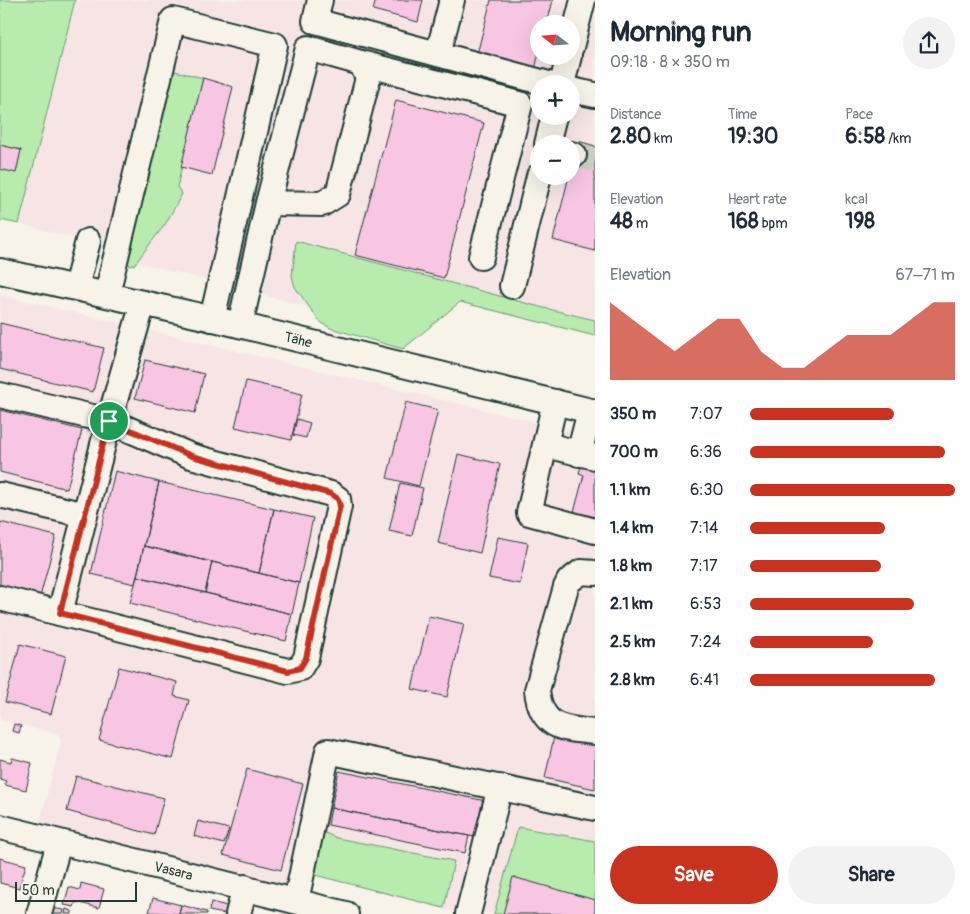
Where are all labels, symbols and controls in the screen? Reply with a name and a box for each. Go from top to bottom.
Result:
north arrow [530,15,580,65]
map controls [530,15,580,185]
text: Morning run [610,15,752,50]
button: share [903,17,955,69]
text: 09:18 · 8 × 350 m [610,52,730,72]
button: + [530,75,580,125]
text: Distance [610,106,661,123]
text: Time [728,106,757,123]
text: Pace [845,106,873,123]
text: 2.80 [610,123,651,150]
text: 19:30 [728,123,778,150]
text: 6:58 [845,123,885,150]
text: km [651,130,673,147]
text: /km [885,130,911,147]
button: − [530,135,580,185]
text: Elevation [610,191,663,208]
text: Heart rate [728,191,787,208]
text: kcal [845,191,868,208]
text: 48 [610,208,633,235]
text: 168 [728,208,759,235]
text: 198 [845,208,875,235]
text: m [633,215,648,232]
text: bpm [759,215,788,232]
text: Elevation [610,265,671,285]
text: 67–71 m [896,265,955,285]
street label: Tähe [283,328,314,352]
pin [88,400,130,442]
text: 350 m [610,404,656,424]
text: 7:07 [690,404,722,424]
icon: arrive [95,407,123,435]
text: 700 m [610,442,658,462]
text: 6:36 [690,442,722,462]
text: 1.1 km [610,480,650,500]
text: 6:30 [690,480,723,500]
text: 1.4 km [610,518,653,538]
text: 7:14 [690,518,718,538]
text: 1.8 km [610,556,652,576]
text: 7:17 [690,556,717,576]
text: 2.1 km [610,594,653,614]
text: 6:53 [690,594,721,614]
text: 2.5 km [610,632,655,652]
text: 7:24 [690,632,721,652]
text: 2.8 km [610,670,655,690]
text: 6:41 [690,670,719,690]
button: Save [610,846,778,904]
button: Share [788,846,955,904]
street label: Vasara [152,858,195,884]
scale bar [15,879,138,902]
text: 50 m [22,882,55,899]

